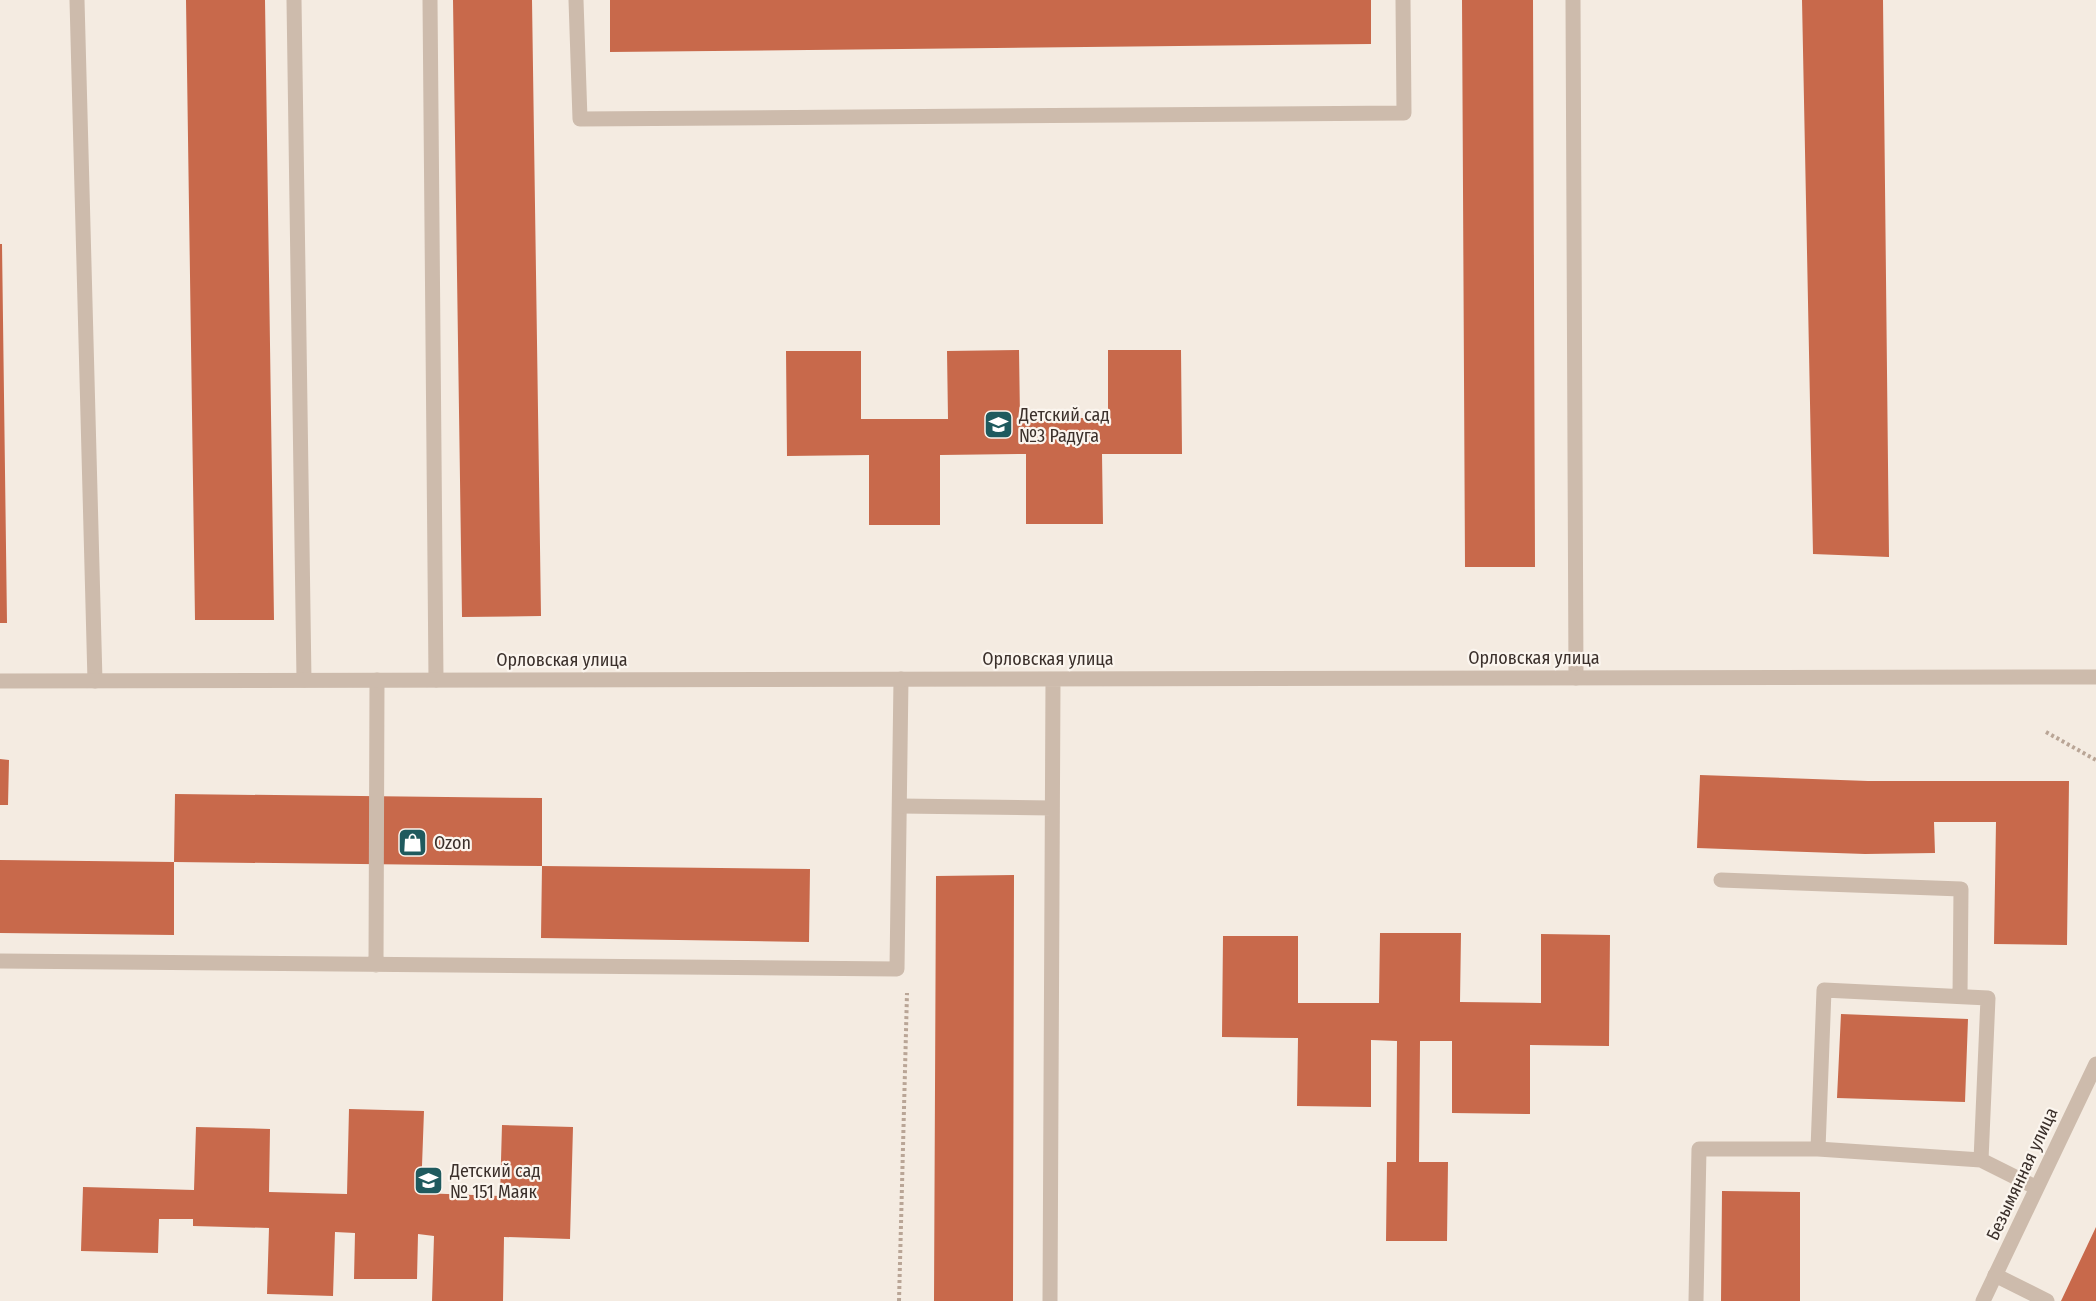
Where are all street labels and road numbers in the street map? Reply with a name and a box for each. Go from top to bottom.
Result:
street label: Орловская улица [1468,647,1600,669]
street label: Орловская улица [982,648,1114,670]
street label: Орловская улица [496,649,628,671]
street label: Безымянная улица [1982,1104,2062,1244]

